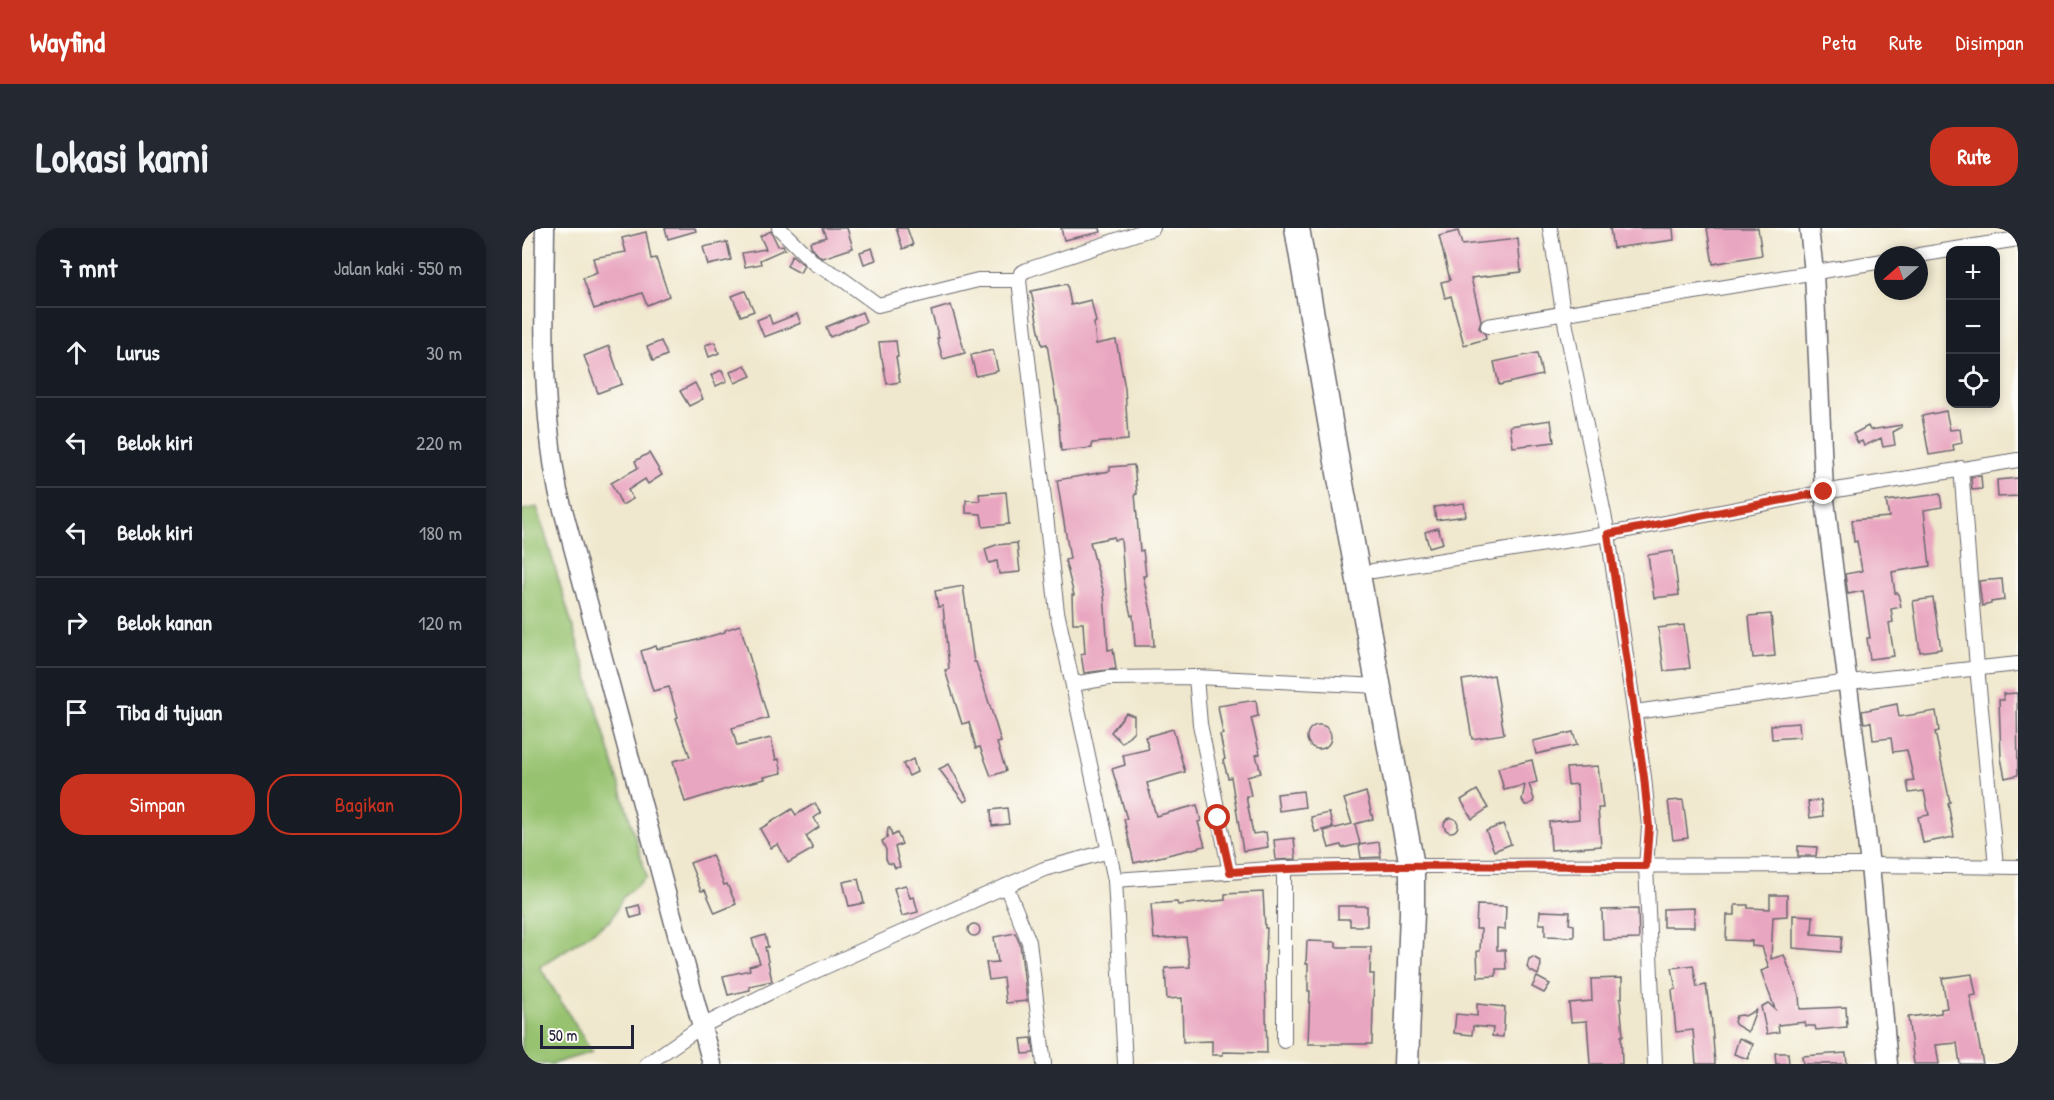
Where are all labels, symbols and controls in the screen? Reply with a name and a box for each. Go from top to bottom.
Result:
text: Wayfind [30,23,105,61]
text: Peta [1822,28,1856,57]
text: Rute [1889,28,1923,57]
text: Disimpan [1956,28,2024,57]
button: Rute [1930,127,2018,186]
text: Lokasi kami [36,128,210,185]
north arrow [1874,246,1928,300]
map controls [1946,246,2000,408]
button: + [1946,246,2000,300]
text: 7 mnt [60,250,117,285]
text: Jalan kaki · 550 m [334,254,462,281]
button: − [1946,300,2000,354]
icon: ahead [60,336,93,369]
text: Lurus [117,337,160,367]
text: 30 m [426,339,462,366]
button: locate [1946,354,2000,408]
icon: left [60,426,93,459]
text: Belok kiri [117,427,193,457]
text: 220 m [416,429,462,456]
route end [1810,478,1836,504]
icon: left [60,516,93,549]
text: Belok kiri [117,517,193,547]
text: 180 m [419,519,462,546]
icon: right [60,606,93,639]
text: Belok kanan [117,607,212,637]
text: 120 m [418,609,462,636]
icon: arrive [60,696,93,729]
text: Tiba di tujuan [117,697,222,727]
button: Simpan [60,774,255,835]
button: Bagikan [267,774,462,835]
route start [1204,804,1230,830]
scale bar [540,1022,634,1050]
text: 50 m [549,1024,578,1046]

